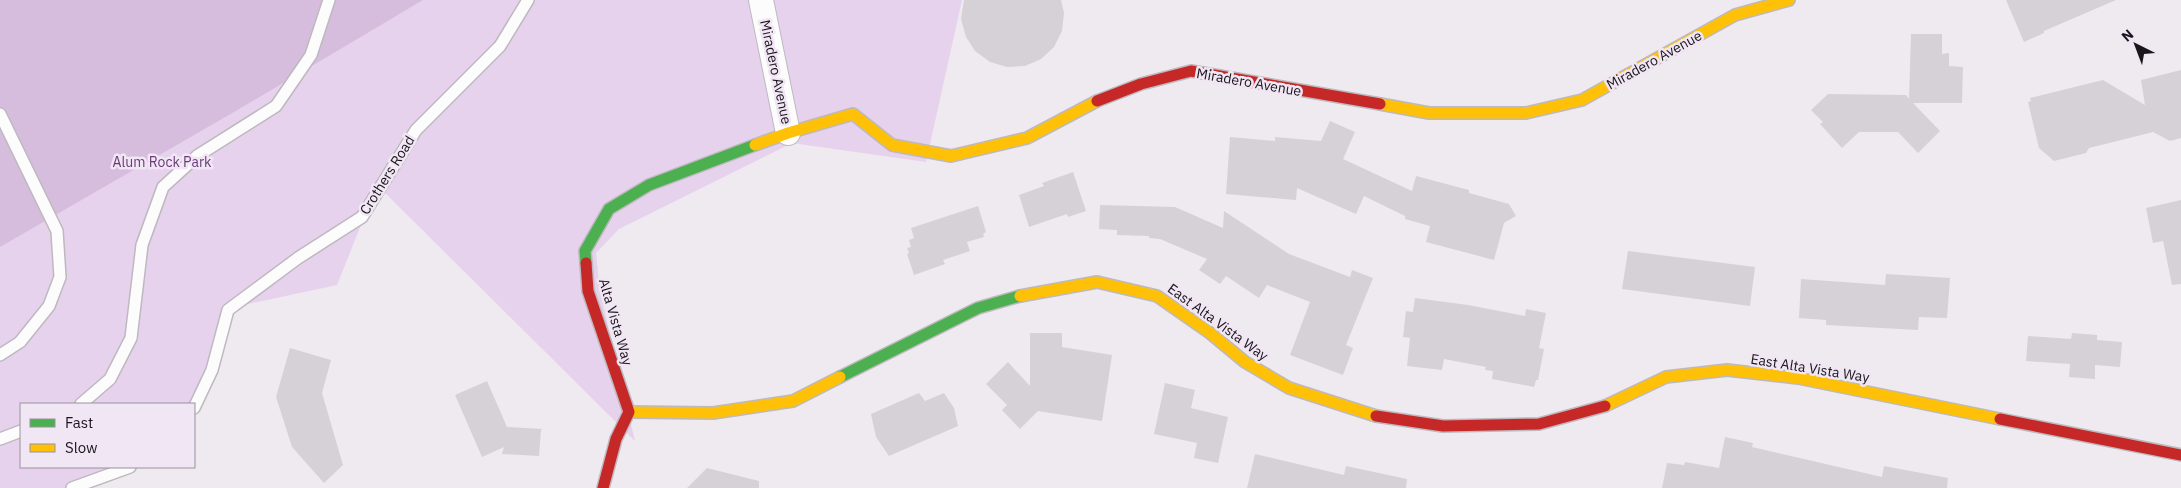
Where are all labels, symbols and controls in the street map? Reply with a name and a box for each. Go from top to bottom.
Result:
street label: Miradero Avenue [756,18,796,126]
north arrow [2111,20,2161,70]
text: N [2118,25,2137,45]
street label: Miradero Avenue [1603,26,1705,94]
street label: Miradero Avenue [1195,64,1303,100]
street label: Crothers Road [356,132,418,218]
park label: Alum Rock Park [113,153,212,171]
street label: Alta Vista Way [595,276,637,368]
street label: East Alta Vista Way [1164,279,1272,365]
street label: East Alta Vista Way [1749,350,1871,386]
legend [20,403,195,468]
text: Fast [65,413,93,432]
text: Slow [65,438,98,457]

